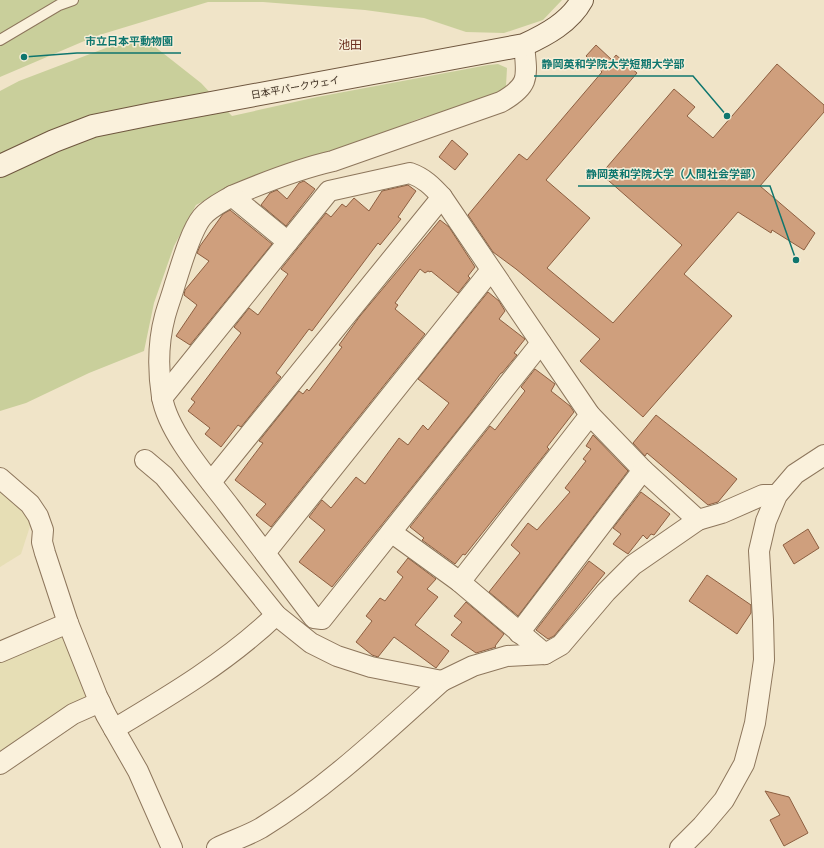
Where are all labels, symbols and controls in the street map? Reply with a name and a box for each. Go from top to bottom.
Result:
callout: 市立日本平動物園 [77,30,181,53]
text: 市立日本平動物園 [85,35,173,47]
district label: 池田 [338,38,362,52]
callout: 静岡英和学院大学短期大学部 [534,53,693,76]
text: 静岡英和学院大学短期大学部 [542,58,685,70]
street label: 日本平パークウェイ [250,74,340,101]
callout: 静岡英和学院大学（人間社会学部） [578,163,770,186]
text: 静岡英和学院大学（人間社会学部） [586,168,762,180]

